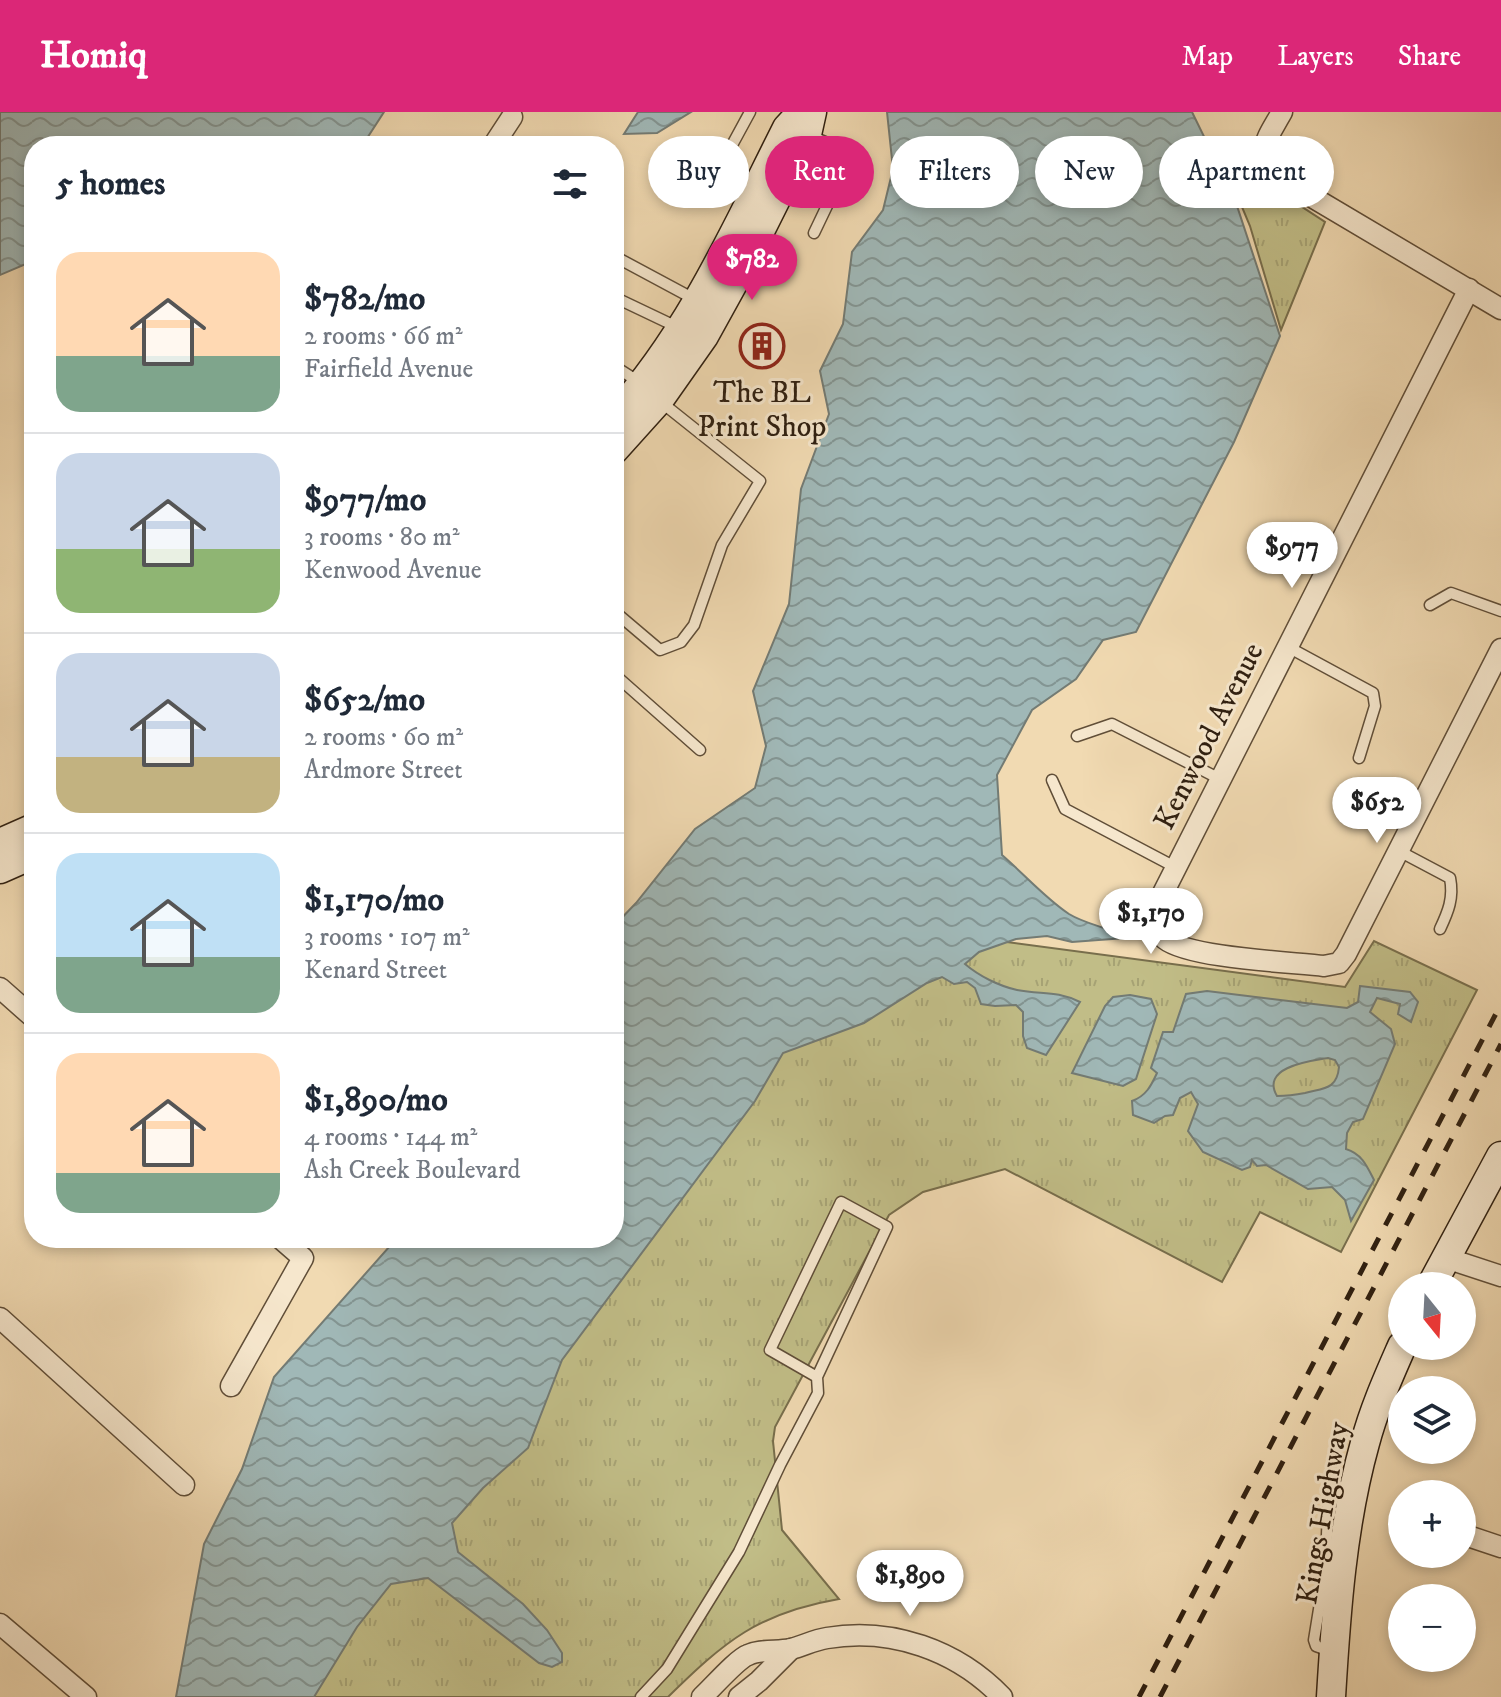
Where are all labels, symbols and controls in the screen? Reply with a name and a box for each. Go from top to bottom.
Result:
text: Homiq [40,32,147,80]
text: Map [1182,39,1233,74]
text: Layers [1277,39,1354,74]
text: Share [1398,39,1461,74]
chip: Buy [648,136,749,208]
chip: Rent [765,136,874,208]
chip: Filters [890,136,1019,208]
chip: New [1035,136,1143,208]
chip: Apartment [1159,136,1334,208]
icon: filters [548,162,592,206]
text: 5 homes [56,163,165,205]
pin: $782 [705,234,799,302]
text: $782 [725,243,779,276]
text: $782/mo [304,278,425,320]
icon: home [120,284,216,380]
text: 2 rooms · 66 m² [304,320,463,353]
building icon: The BL Print Shop [738,322,786,370]
text: Fairfield Avenue [304,353,473,386]
place label: The BL Print Shop [698,375,826,446]
text: $977/mo [304,479,426,521]
icon: home [120,485,216,581]
text: 3 rooms · 80 m² [304,521,460,554]
pin: $977 [1245,522,1339,590]
text: $977 [1265,531,1319,564]
text: Kenwood Avenue [304,554,482,587]
street label: Kenwood Avenue [1146,637,1272,836]
text: $652/mo [304,679,425,721]
icon: home [120,685,216,781]
text: 2 rooms · 60 m² [304,721,463,754]
text: Ardmore Street [304,754,463,787]
pin: $652 [1330,777,1424,845]
text: $652 [1350,786,1404,819]
text: $1,170/mo [304,879,444,921]
icon: home [120,885,216,981]
pin: $1,170 [1086,888,1216,956]
text: $1,170 [1117,897,1185,930]
text: 3 rooms · 107 m² [304,921,470,954]
text: Kenard Street [304,954,447,987]
text: $1,890/mo [304,1079,448,1121]
icon: home [120,1085,216,1181]
text: 4 rooms · 144 m² [304,1121,477,1154]
text: Ash Creek Boulevard [304,1154,520,1187]
north arrow [1388,1272,1476,1360]
map controls [1388,1272,1476,1672]
button: layers [1388,1376,1476,1464]
street label: Kings Highway [1289,1418,1358,1607]
button: + [1388,1480,1476,1568]
pin: $1,890 [845,1550,975,1618]
text: $1,890 [875,1559,945,1592]
button: − [1388,1584,1476,1672]

